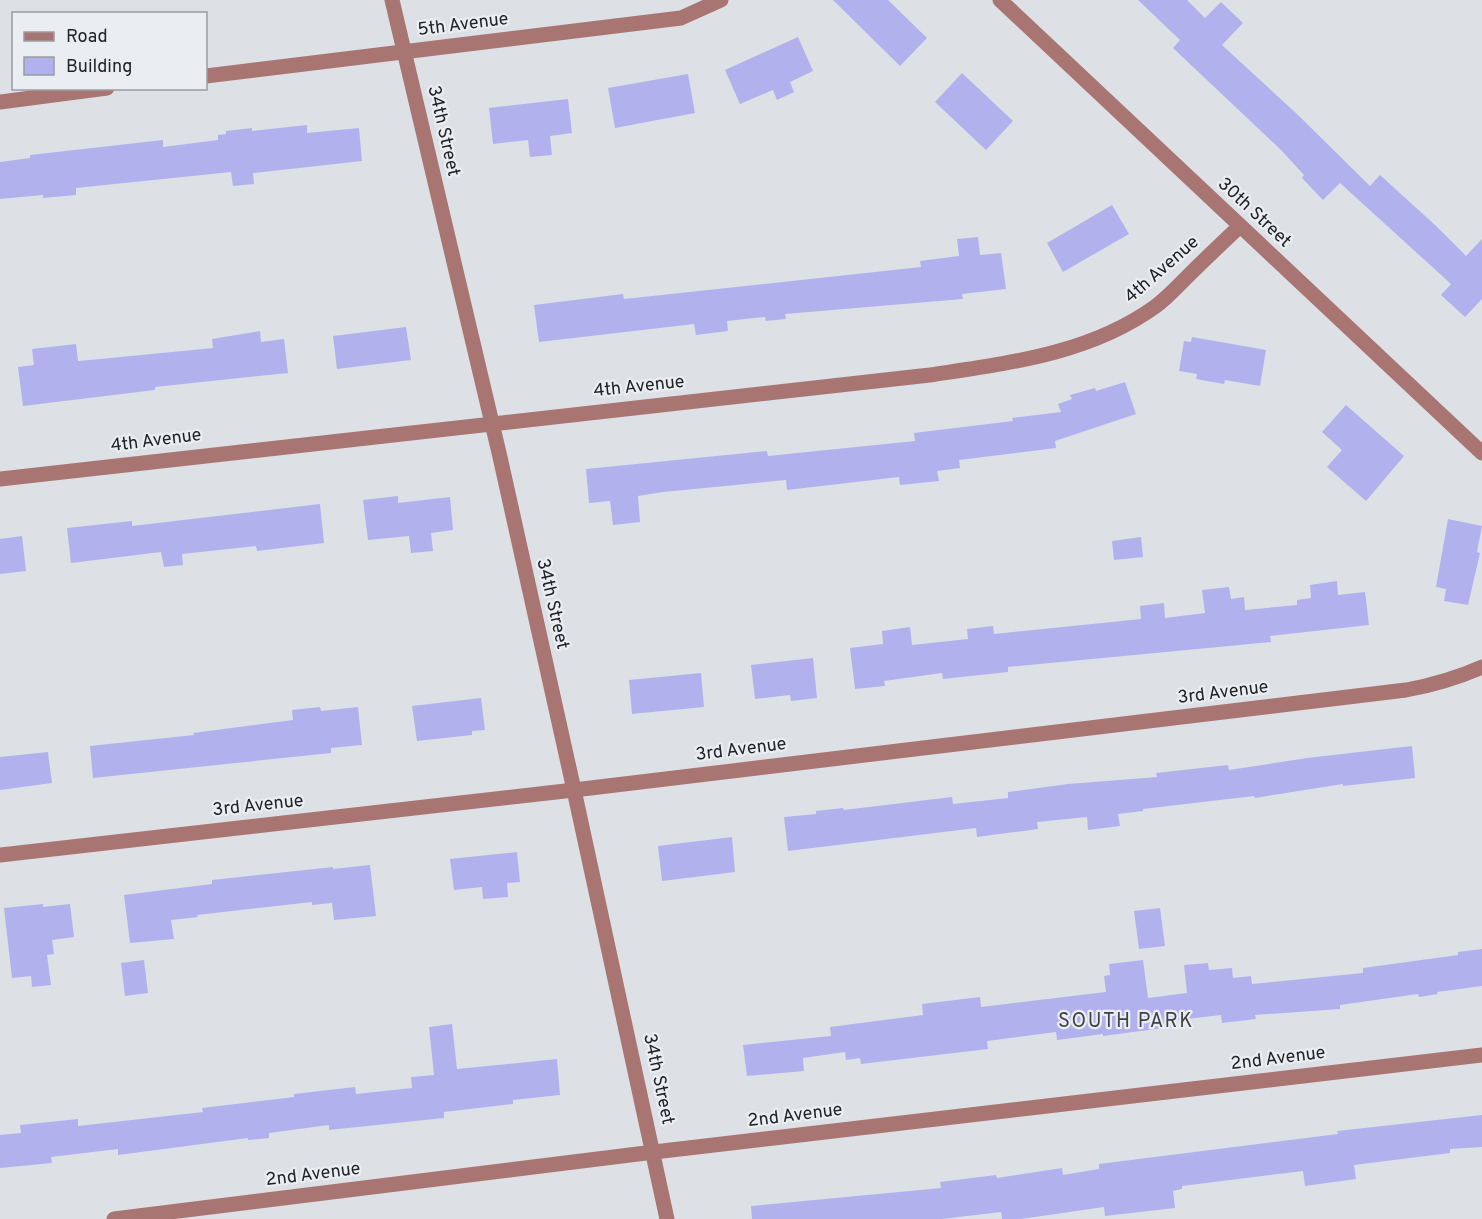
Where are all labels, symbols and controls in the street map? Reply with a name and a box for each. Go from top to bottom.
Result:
street label: 5th Avenue [416,8,510,42]
legend [12,12,207,90]
text: Road [66,26,108,49]
text: Building [66,56,132,79]
street label: 34th Street [421,83,465,179]
street label: 30th Street [1212,173,1296,253]
street label: 4th Avenue [1120,231,1204,309]
street label: 4th Avenue [592,371,686,403]
street label: 4th Avenue [109,424,203,458]
street label: 34th Street [530,556,574,652]
street label: 3rd Avenue [1176,676,1270,710]
street label: 3rd Avenue [694,733,788,767]
street label: 3rd Avenue [211,790,305,822]
district label: SOUTH PARK [1058,1009,1194,1035]
street label: 34th Street [637,1031,679,1127]
street label: 2nd Avenue [1229,1042,1327,1076]
street label: 2nd Avenue [746,1099,844,1133]
street label: 2nd Avenue [264,1158,362,1192]

